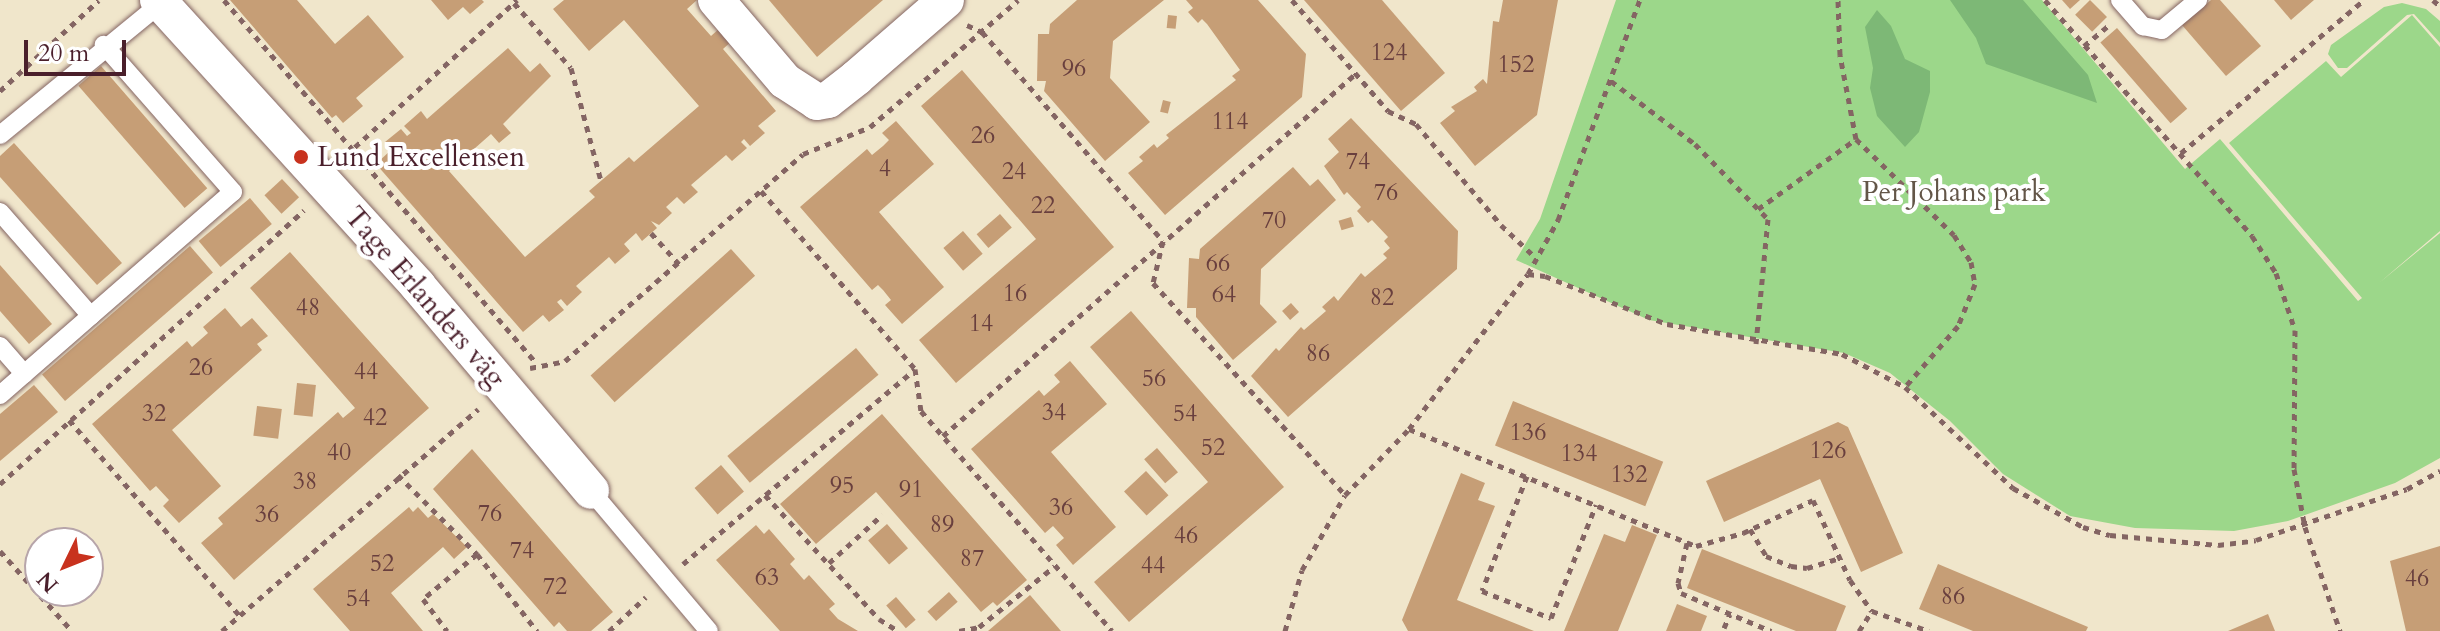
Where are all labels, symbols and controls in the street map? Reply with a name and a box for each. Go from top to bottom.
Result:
scale bar [28,24,130,74]
text: 20 m [38,37,89,70]
house number: 124 [1371,39,1407,67]
house number: 152 [1498,51,1534,79]
house number: 96 [1062,55,1086,83]
house number: 114 [1212,108,1248,136]
house number: 26 [971,122,995,150]
place label: Lund Excellensen [317,140,525,174]
marker: Lund Excellensen [292,148,310,166]
house number: 74 [1346,148,1370,176]
house number: 4 [879,155,891,183]
house number: 24 [1002,158,1026,186]
park label: Per Johans park [1862,175,2046,209]
house number: 76 [1374,179,1398,207]
house number: 22 [1031,192,1055,220]
street label: Tage Erlanders väg [337,200,513,394]
house number: 70 [1262,207,1286,235]
house number: 66 [1206,250,1230,278]
house number: 16 [1003,280,1027,308]
house number: 64 [1212,281,1236,309]
house number: 82 [1370,284,1394,312]
house number: 48 [296,294,320,322]
house number: 14 [969,310,993,338]
house number: 86 [1306,340,1330,368]
house number: 26 [189,354,213,382]
house number: 44 [354,358,378,386]
house number: 56 [1142,365,1166,393]
house number: 34 [1042,399,1066,427]
house number: 32 [142,400,166,428]
house number: 54 [1173,400,1197,428]
house number: 42 [363,404,387,432]
house number: 136 [1510,419,1546,447]
house number: 52 [1201,434,1225,462]
house number: 126 [1810,437,1846,465]
house number: 40 [327,439,351,467]
house number: 134 [1561,440,1597,468]
house number: 132 [1611,461,1647,489]
house number: 38 [293,468,317,496]
house number: 95 [830,472,854,500]
house number: 91 [899,476,923,504]
house number: 36 [1049,494,1073,522]
house number: 76 [478,500,502,528]
house number: 36 [255,501,279,529]
house number: 89 [930,511,954,539]
house number: 46 [1174,522,1198,550]
north arrow [24,527,104,607]
house number: 74 [510,537,534,565]
house number: 87 [960,545,984,573]
house number: 52 [370,550,394,578]
house number: 44 [1141,552,1165,580]
house number: 63 [755,564,779,592]
text: N [30,565,65,599]
house number: 46 [2405,565,2429,593]
house number: 72 [543,573,567,601]
house number: 86 [1941,583,1965,611]
house number: 54 [346,585,370,613]

